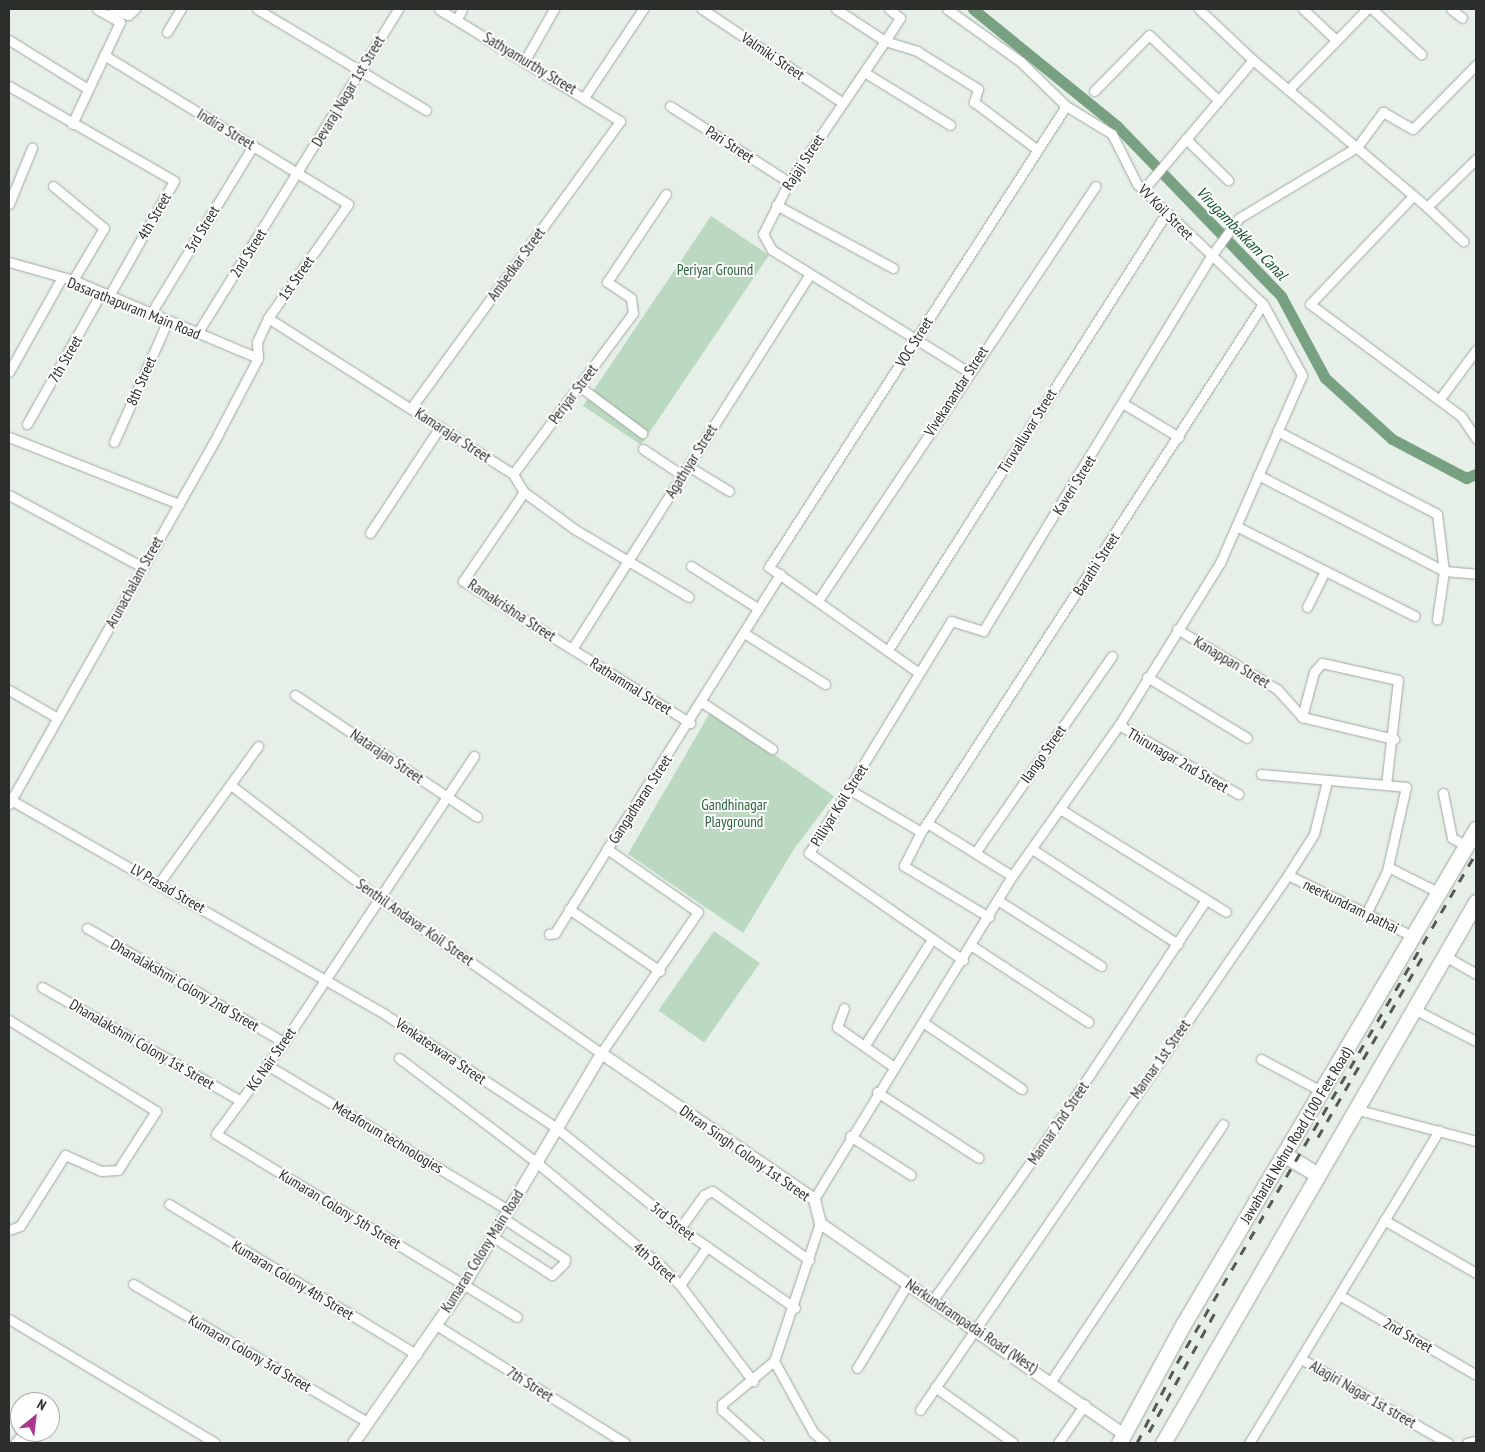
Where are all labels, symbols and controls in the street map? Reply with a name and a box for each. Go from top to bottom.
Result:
street label: Sathyamurthy Street [480,28,580,98]
street label: Valmiki Street [738,28,808,84]
street label: Devaraj Nagar 1st Street [308,32,388,150]
street label: Indira Street [194,105,258,153]
street label: Pari Street [702,122,758,166]
street label: Rajaji Street [778,131,828,193]
street label: VV Koil Street [1134,180,1198,244]
water label: Virugambakkam Canal [1193,182,1291,284]
street label: 4th Street [133,189,175,243]
street label: 3rd Street [181,202,223,256]
street label: Ambedkar Street [483,224,549,304]
street label: 2nd Street [226,225,270,281]
street label: 1st Street [274,252,318,304]
park label: Periyar Ground [677,261,753,279]
street label: Dasarathapuram Main Road [65,273,203,343]
street label: VOC Street [892,314,936,370]
street label: 7th Street [44,332,86,386]
street label: Vivekanandar Street [920,342,992,440]
street label: 8th Street [122,354,160,408]
street label: Periyar Street [545,361,601,427]
street label: Tiruvalluvar Street [994,385,1060,477]
street label: Kamarajar Street [412,404,494,466]
street label: Agathiyar Street [661,421,721,501]
street label: Kaveri Street [1049,452,1099,518]
street label: Barathi Street [1069,529,1123,599]
street label: Arunachalam Street [101,533,167,631]
street label: Ramakrishna Street [465,575,559,645]
street label: Kanappan Street [1191,632,1273,692]
street label: Rathammal Street [587,654,675,718]
street label: Ilango Street [1016,721,1070,787]
street label: Thirunagar 2nd Street [1124,724,1232,796]
street label: Natarajan Street [347,725,427,787]
street label: Gangadharan Street [605,751,675,847]
street label: Pilliyar Koil Street [807,761,871,849]
park label: Gandhinagar Playground [701,795,767,830]
street label: LV Prasad Street [127,859,209,917]
street label: Senthil Andavar Koil Street [353,875,477,969]
street label: neerkundram pathai [1300,875,1402,937]
street label: Dhanalakshmi Colony 2nd Street [107,935,263,1035]
street label: Dhanalakshmi Colony 1st Street [66,995,218,1093]
street label: Venkateswara Street [392,1014,490,1088]
street label: Mannar 1st Street [1126,1016,1194,1102]
street label: KG Nair Street [243,1024,299,1094]
street label: Jawaharlal Nehru Road (100 Feet Road) [1236,1044,1356,1226]
street label: Mannar 2nd Street [1024,1078,1092,1168]
street label: Metaforum technologies [329,1097,447,1177]
street label: Dhran Singh Colony 1st Street [676,1101,814,1205]
street label: Kumaran Colony 5th Street [276,1165,404,1253]
street label: Kumaran Colony Main Road [437,1186,527,1316]
street label: 3rd Street [647,1198,699,1244]
street label: Kumaran Colony 4th Street [229,1236,357,1324]
street label: 4th Street [630,1238,680,1286]
street label: Nerkundrampadai Road (West) [902,1275,1042,1377]
street label: Kumaran Colony 3rd Street [185,1310,315,1396]
street label: 2nd Street [1380,1314,1436,1356]
street label: Alagiri Nagar 1st street [1307,1356,1419,1432]
street label: 7th Street [503,1363,557,1405]
north arrow [10,1392,60,1442]
text: N [34,1395,49,1414]

